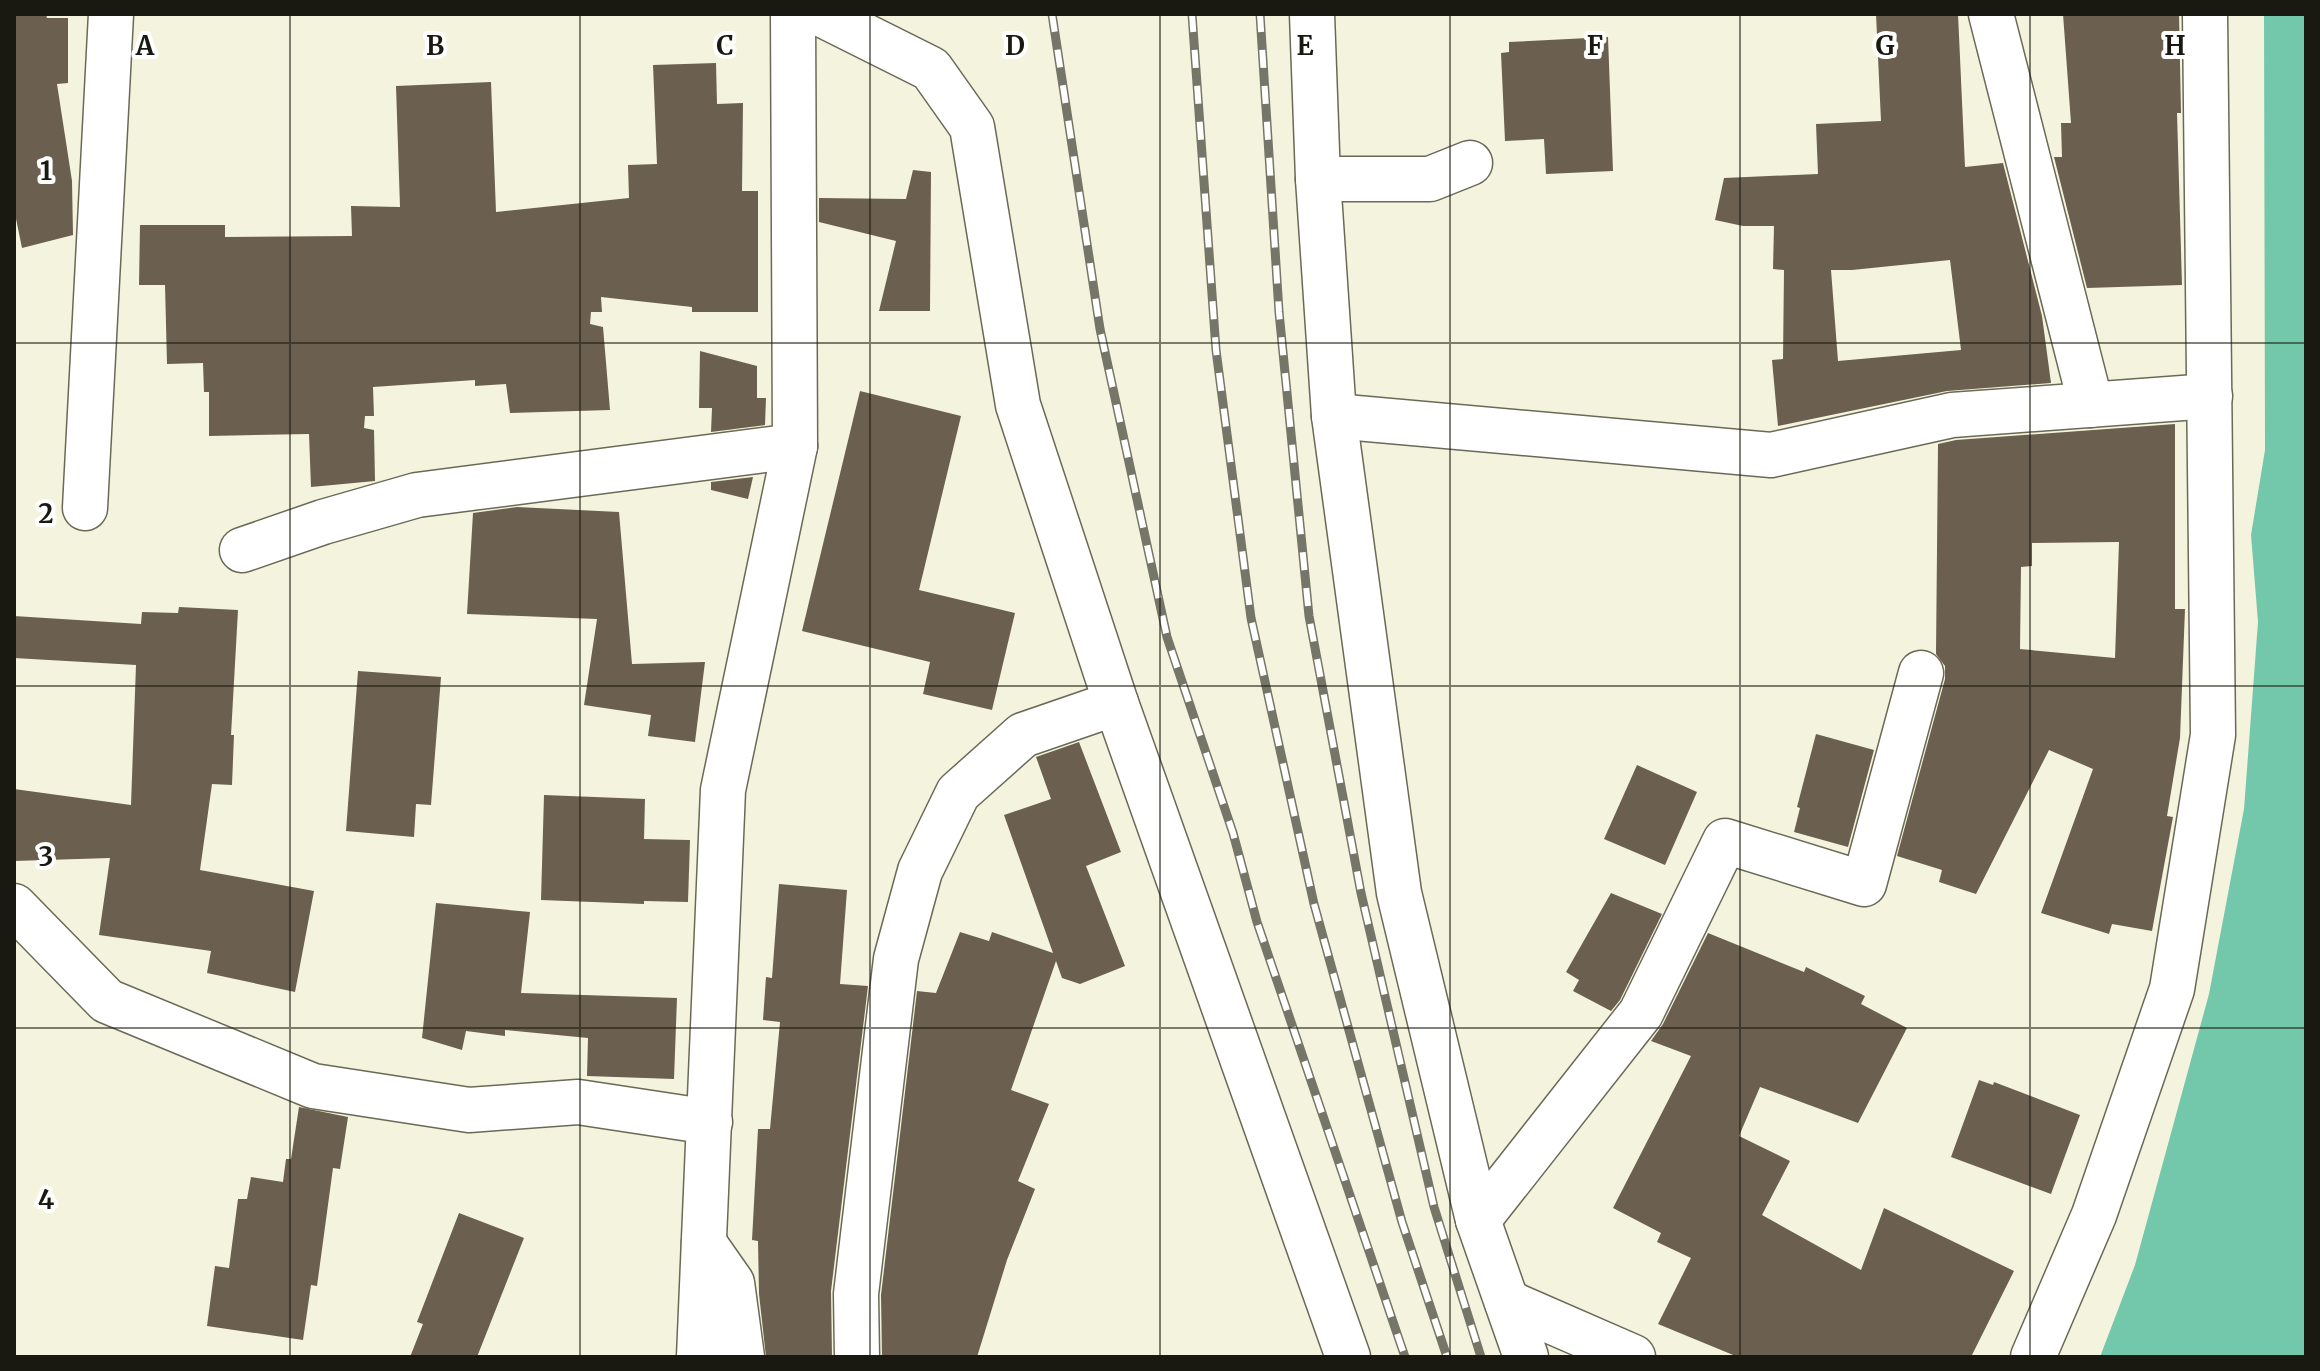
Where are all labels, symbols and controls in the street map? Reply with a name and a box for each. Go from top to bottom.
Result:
text: A [135,29,155,62]
text: B [426,29,444,62]
text: C [716,29,734,62]
text: D [1005,29,1025,62]
text: E [1297,29,1314,62]
text: F [1587,29,1603,62]
text: G [1876,29,1895,62]
text: H [2164,29,2186,62]
text: 1 [40,154,52,187]
text: 2 [38,497,54,530]
text: 3 [39,840,53,873]
text: 4 [38,1183,55,1216]

